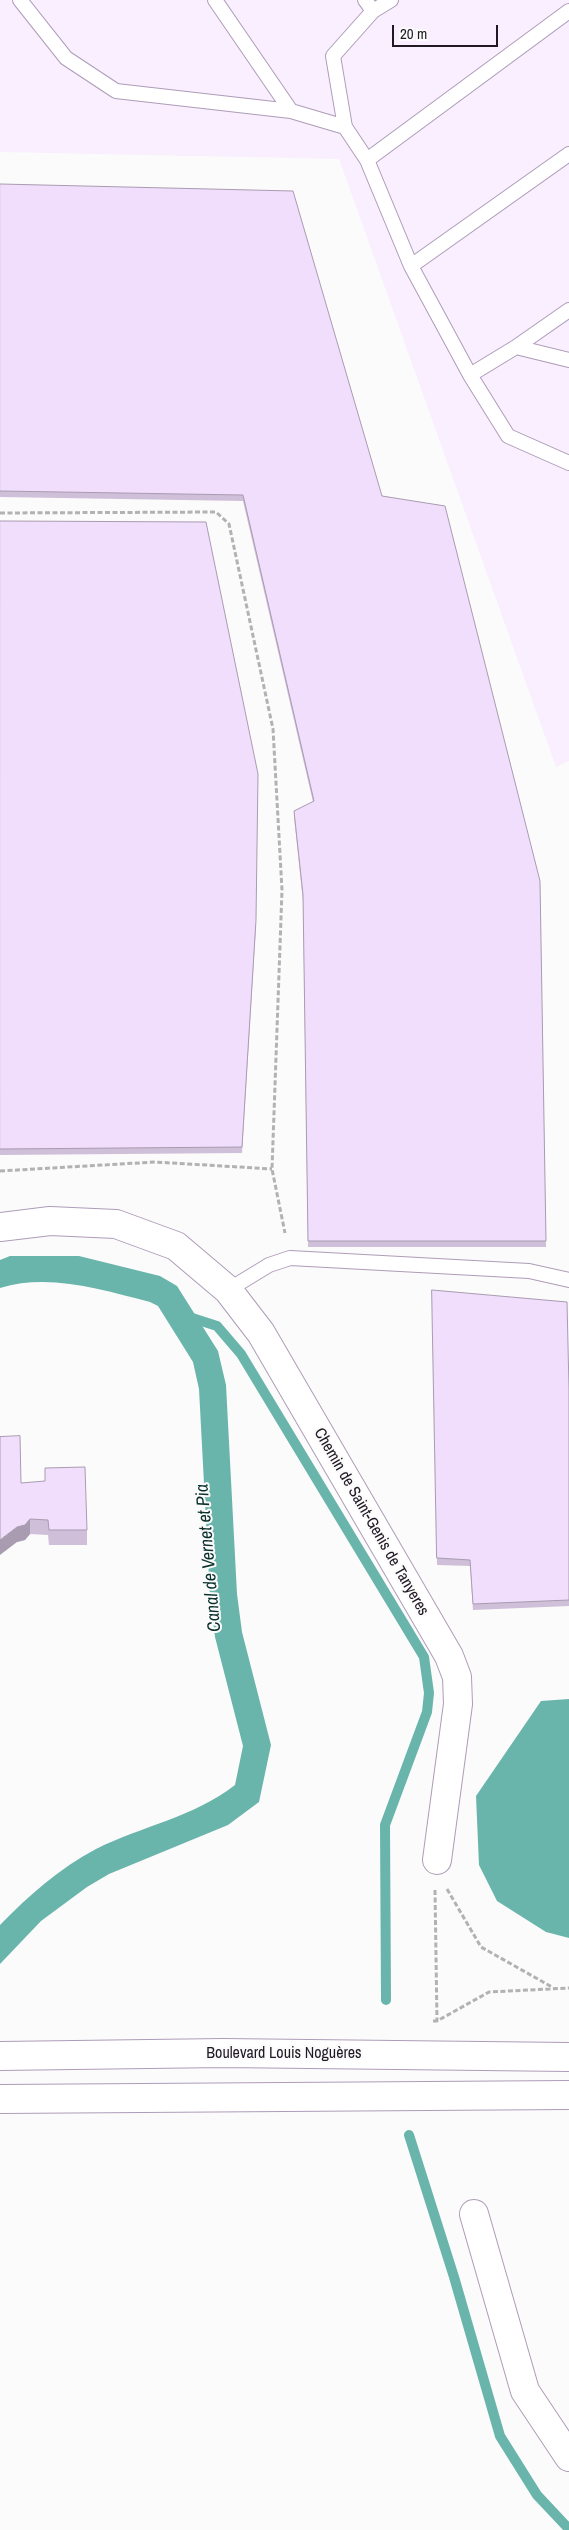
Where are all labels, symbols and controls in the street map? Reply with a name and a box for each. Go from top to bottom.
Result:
scale bar [394,15,500,47]
text: 20 m [400,23,427,44]
street label: Chemin de Saint-Genis de Tanyeres [309,1425,433,1619]
water label: Canal de Vernet et Pia [192,1483,226,1633]
street label: Boulevard Louis Noguères [206,2044,362,2064]

